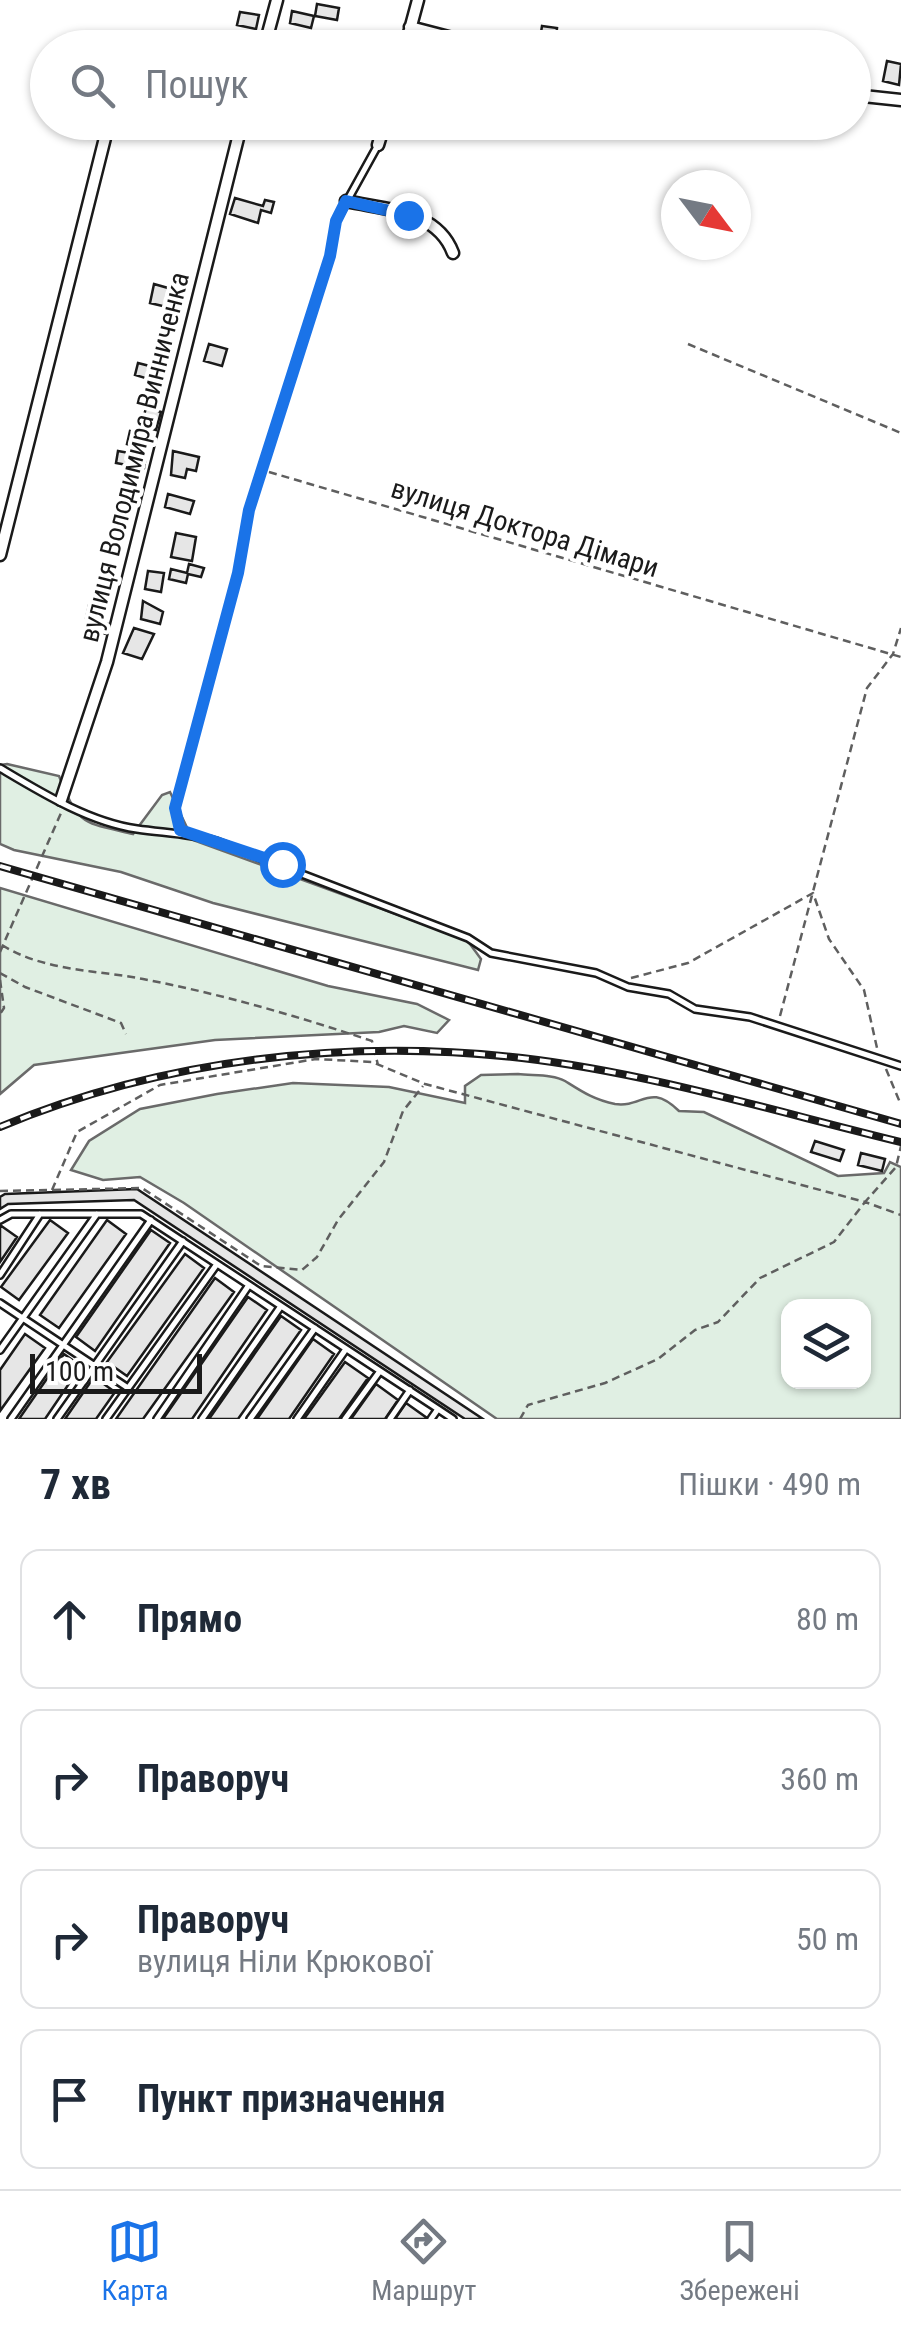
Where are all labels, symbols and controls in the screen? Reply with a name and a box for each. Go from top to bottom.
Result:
search box [30,30,871,140]
icon: search [65,58,120,113]
text: Пошук [145,63,249,107]
north arrow [661,170,751,260]
route end [386,193,432,239]
street label: вулиця Володимира Винниченка [72,269,196,645]
street label: вулиця Доктора Дімари [387,472,663,584]
route start [260,842,306,888]
map controls [781,1299,871,1389]
button: layers [781,1299,871,1389]
scale bar [30,1349,202,1394]
text: 100 m [45,1355,114,1388]
text: 7 хв [40,1460,111,1509]
text: Пішки · 490 m [678,1465,861,1503]
icon: ahead [42,1592,97,1647]
text: Прямо [137,1597,242,1641]
text: 80 m [796,1600,859,1638]
icon: right [42,1752,97,1807]
text: Праворуч [137,1757,289,1801]
text: 360 m [780,1760,859,1798]
text: Праворуч [137,1898,289,1942]
icon: right [42,1912,97,1967]
text: 50 m [796,1920,859,1958]
text: вулиця Ніли Крюкової [137,1942,432,1980]
icon: arrive [42,2072,97,2127]
text: Пункт призначення [137,2077,446,2121]
tab: Карта [101,2214,168,2307]
tab: Маршрут [371,2214,477,2307]
tab: Збережені [679,2214,800,2307]

